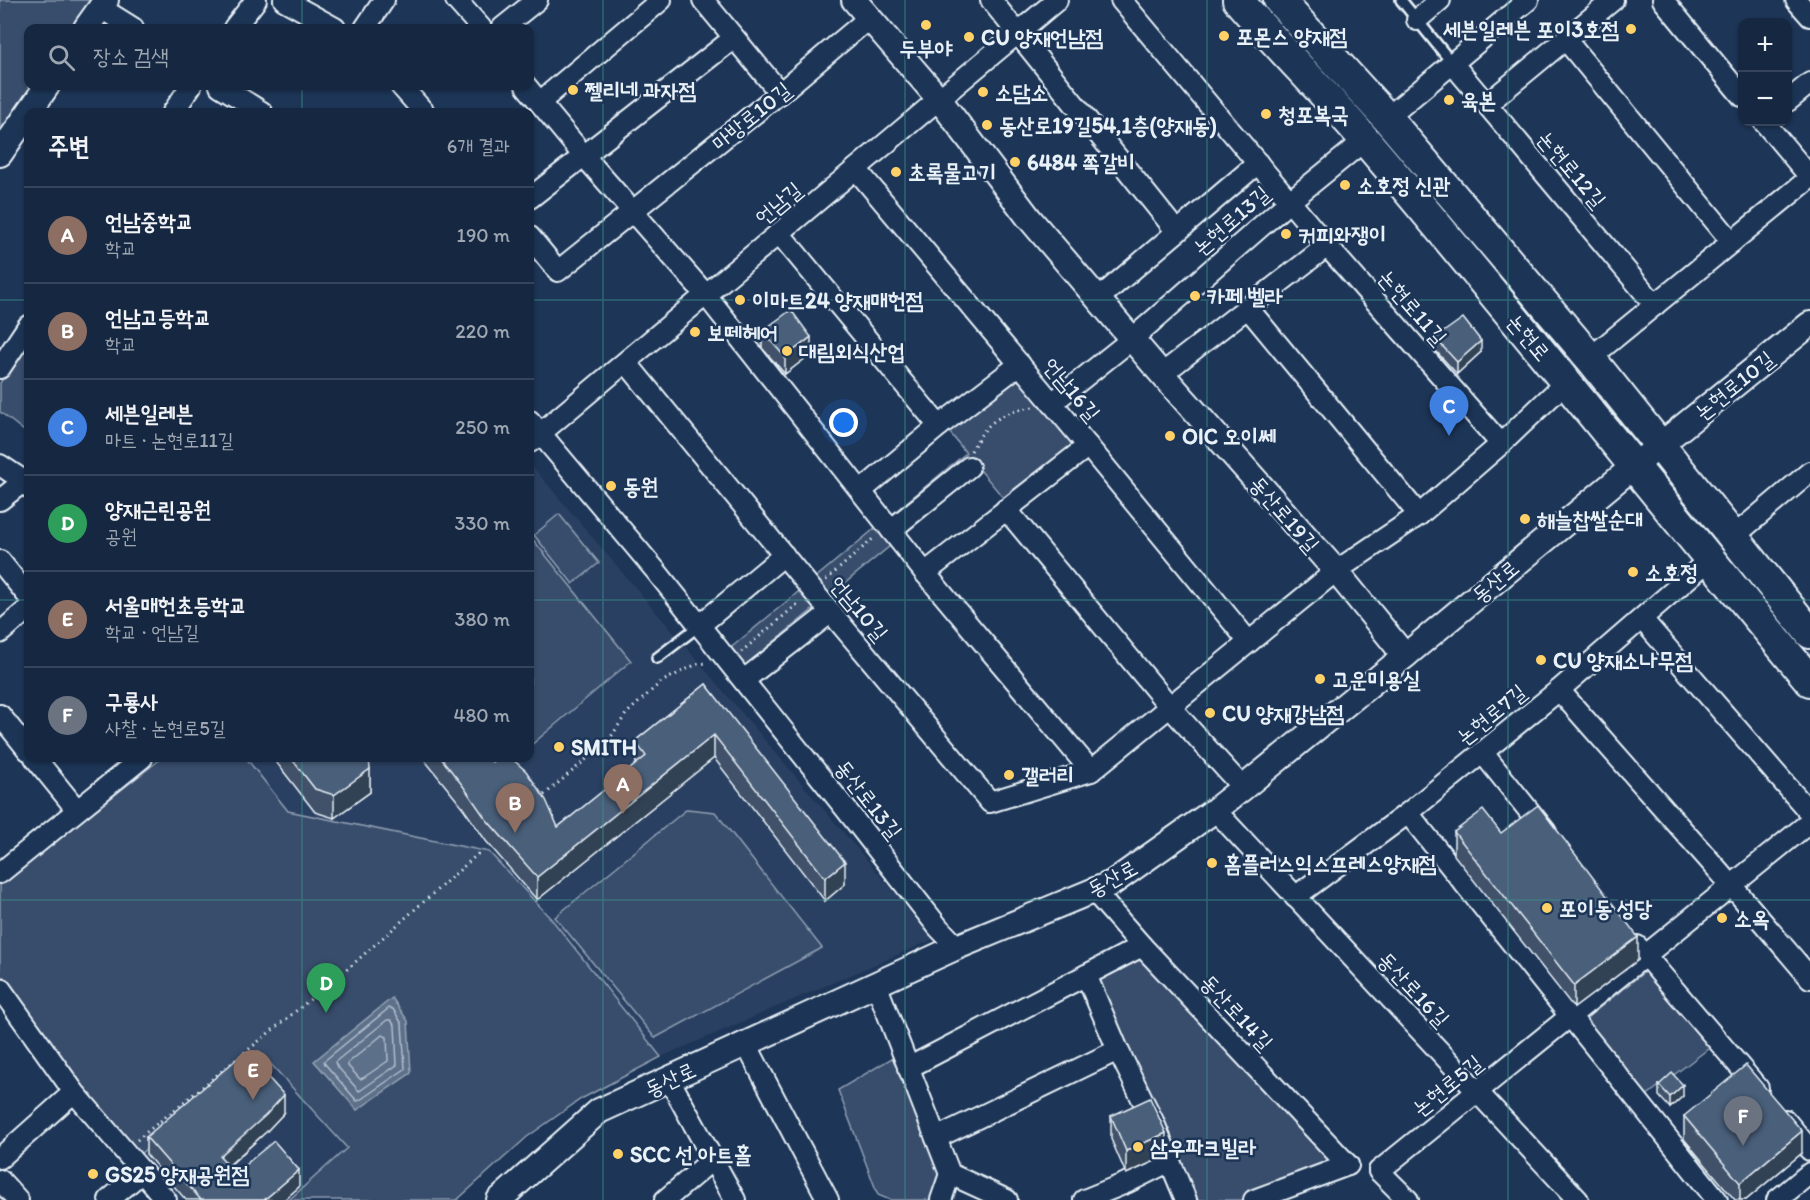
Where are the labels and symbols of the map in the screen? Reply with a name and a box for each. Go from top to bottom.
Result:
place label: 세븐일레븐 포이3호점 [1443,16,1619,43]
marker: 두부야 [919,18,933,32]
marker: 세븐일레븐 포이3호점 [1624,22,1638,36]
place label: 포몬스 양재점 [1236,23,1347,50]
place label: CU 양재언남점 [981,24,1103,51]
marker: 포몬스 양재점 [1217,29,1231,43]
marker: CU 양재언남점 [962,30,976,44]
place label: 두부야 [899,35,953,62]
street label: 마방로10길 [706,76,797,157]
place label: 쩰리네 과자점 [584,77,696,104]
place label: 소담소 [995,79,1048,106]
marker: 쩰리네 과자점 [566,83,580,97]
marker: 소담소 [976,85,990,99]
place label: 육본 [1461,87,1496,114]
marker: 육본 [1442,93,1456,107]
place label: 청포복국 [1278,101,1349,128]
marker: 청포복국 [1259,107,1273,121]
place label: 동산로19길54,1층(양재동) [999,112,1217,139]
marker: 동산로19길54,1층(양재동) [980,118,994,132]
street label: 논현로12길 [1532,125,1612,214]
place label: 6484 쪽갈비 [1027,149,1135,176]
marker: 6484 쪽갈비 [1008,155,1022,169]
place label: 초록물고기 [908,159,997,186]
marker: 초록물고기 [889,165,903,179]
place label: 소호정 신관 [1357,172,1451,199]
street label: 언남길 [749,176,808,231]
marker: 소호정 신관 [1338,178,1352,192]
street label: 논현로13길 [1187,179,1276,261]
place label: 커피와쟁이 [1298,221,1387,248]
marker: 커피와쟁이 [1279,227,1293,241]
street label: 논현로11길 [1373,264,1453,351]
place label: 카페 벨라 [1207,283,1283,310]
place label: 이마트24 양재매헌점 [752,287,924,314]
marker: 카페 벨라 [1188,289,1202,303]
marker: 이마트24 양재매헌점 [733,293,747,307]
street label: 논현로 [1501,308,1556,366]
place label: 보떼헤어 [707,319,778,346]
marker: 보떼헤어 [688,325,702,339]
place label: 대림외식산업 [799,338,905,365]
marker: 대림외식산업 [780,344,794,358]
street label: 논현로10길 [1689,345,1780,426]
street label: 언남16길 [1037,352,1106,427]
pin: C [1430,386,1468,436]
your location [829,408,858,437]
place label: OIC 오이쎄 [1182,423,1276,450]
marker: OIC 오이쎄 [1163,429,1177,443]
street label: 동산로19길 [1244,471,1325,558]
place label: 동원 [623,473,658,500]
marker: 동원 [604,479,618,493]
place label: 해늘찹쌀순대 [1537,506,1643,533]
marker: 해늘찹쌀순대 [1518,512,1532,526]
street label: 동산로 [1466,554,1524,609]
place label: 소호정 [1645,559,1698,586]
marker: 소호정 [1626,565,1640,579]
street label: 언남10길 [824,570,894,647]
place label: CU 양재소나무점 [1553,647,1693,674]
marker: CU 양재소나무점 [1534,653,1548,667]
place label: 고운미용실 [1332,666,1421,693]
marker: 고운미용실 [1313,672,1327,686]
street label: 논현로7길 [1451,678,1532,751]
place label: CU 양재강남점 [1222,700,1344,727]
marker: CU 양재강남점 [1203,706,1217,720]
place label: SMITH [571,734,637,761]
marker: SMITH [552,740,566,754]
street label: 동산로13길 [829,754,908,844]
place label: 갤러리 [1021,762,1074,789]
pin: A [604,764,642,814]
marker: 갤러리 [1002,768,1016,782]
pin: B [496,784,534,833]
place label: 홈플러스익스프레스양재점 [1224,850,1437,877]
street label: 동산로 [1082,854,1142,903]
marker: 홈플러스익스프레스양재점 [1205,856,1219,870]
place label: 포이동 성당 [1559,895,1653,922]
marker: 포이동 성당 [1540,901,1554,915]
place label: 소옥 [1734,905,1769,932]
marker: 소옥 [1715,911,1729,925]
street label: 동산로16길 [1372,946,1455,1033]
pin: D [306,964,346,1013]
street label: 동산로14길 [1195,969,1279,1056]
street label: 논현로5길 [1407,1049,1488,1122]
pin: E [234,1050,272,1100]
street label: 동산로 [640,1056,700,1103]
pin: F [1724,1096,1762,1146]
place label: 삼우파크빌라 [1150,1134,1257,1161]
marker: 삼우파크빌라 [1131,1140,1145,1154]
place label: SCC 선 아트홀 [630,1141,752,1168]
marker: SCC 선 아트홀 [611,1147,625,1161]
place label: GS25 양재공원점 [105,1161,249,1188]
marker: GS25 양재공원점 [86,1167,100,1181]

